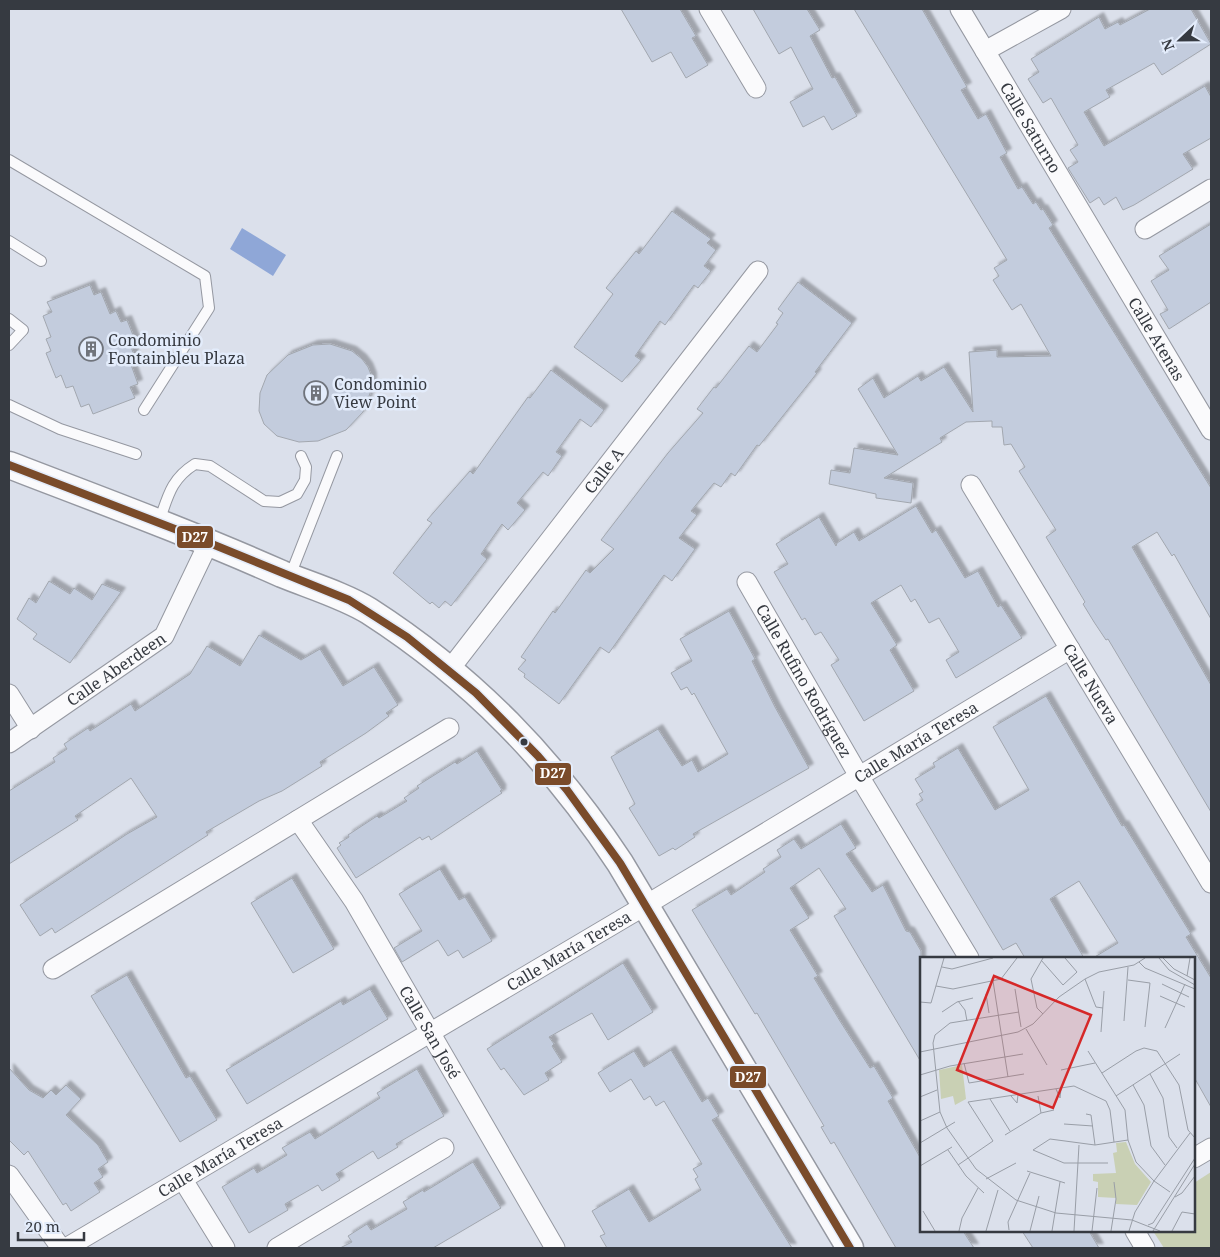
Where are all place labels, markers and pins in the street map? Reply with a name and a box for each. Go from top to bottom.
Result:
place label: Condominio Fontainbleu Plaza [108,329,245,369]
building icon: Condominio Fontainbleu Plaza [78,336,104,362]
place label: Condominio View Point [334,373,427,413]
building icon: Condominio View Point [303,380,329,406]
unlabelled marker [519,737,529,747]

